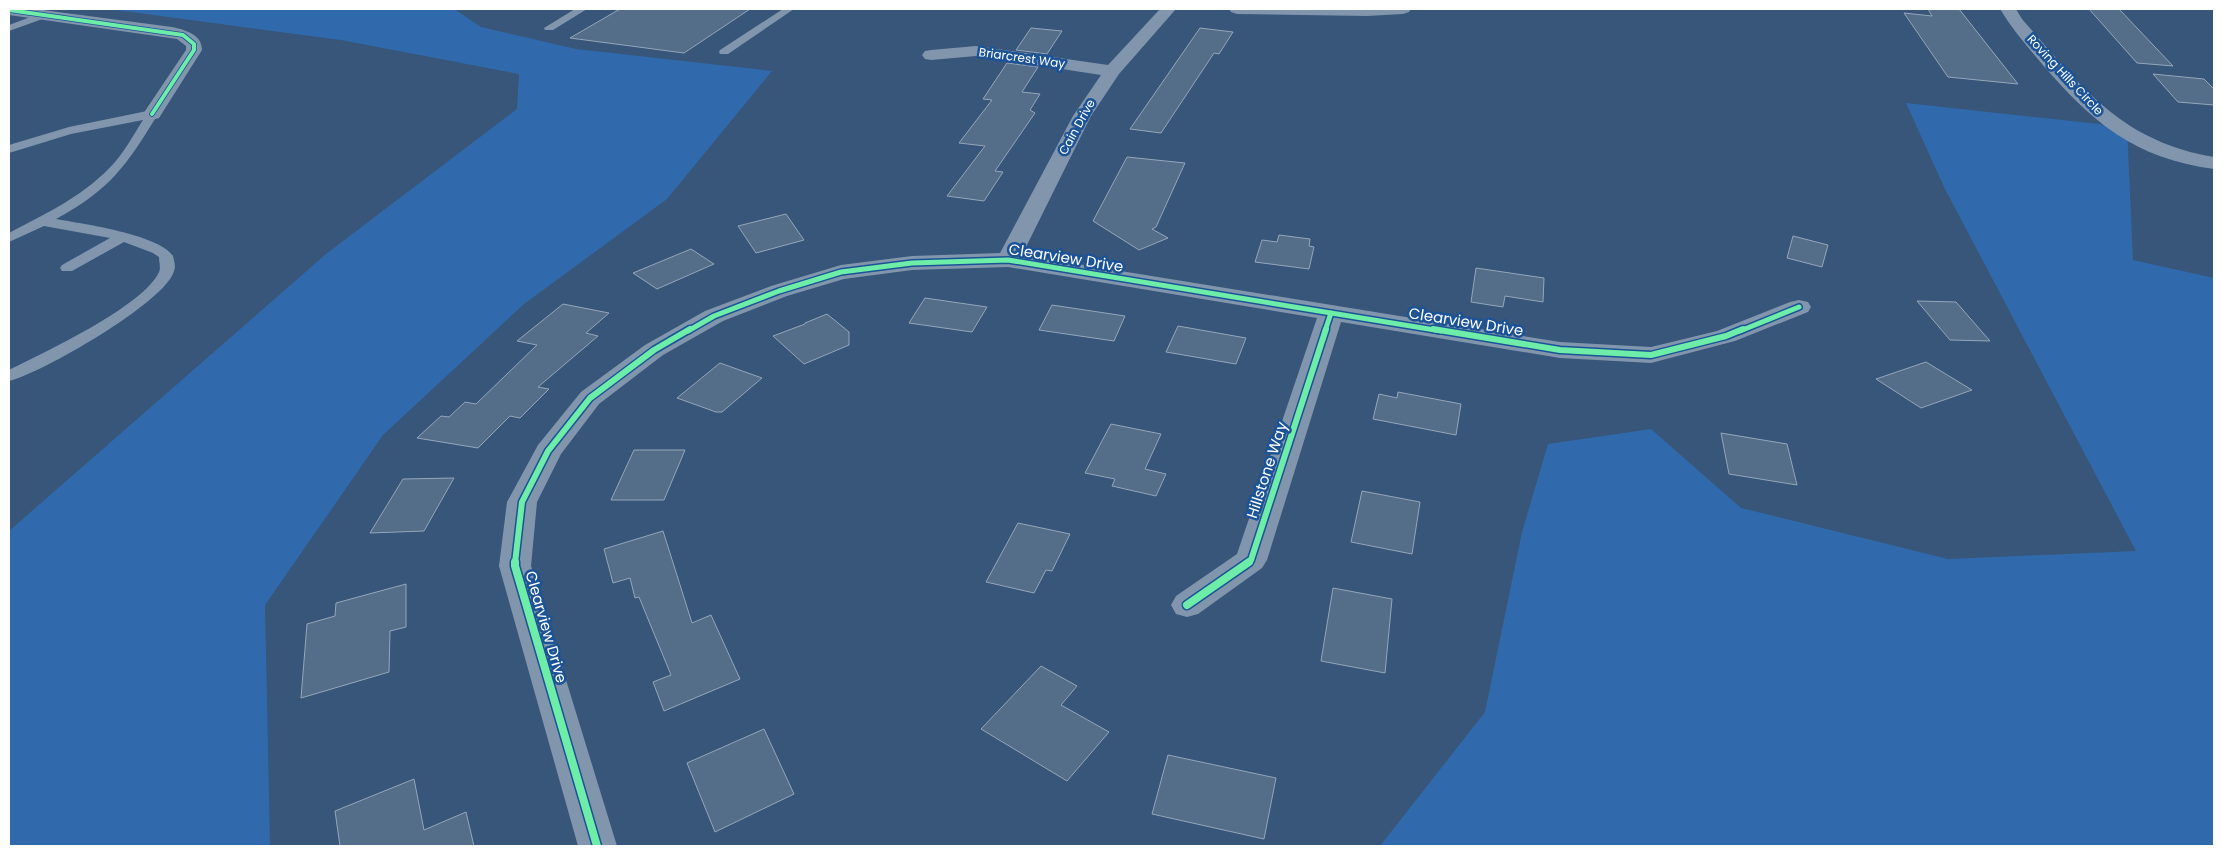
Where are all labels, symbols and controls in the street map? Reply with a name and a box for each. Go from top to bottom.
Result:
street label: Roving Hills Circle [2023,31,2107,119]
street label: Briarcrest Way [978,43,1067,72]
street label: Cain Drive [1054,96,1099,158]
street label: Clearview Drive [1007,238,1125,277]
street label: Clearview Drive [1407,302,1525,341]
street label: Hillstone Way [1241,418,1292,521]
street label: Clearview Drive [520,568,573,685]

